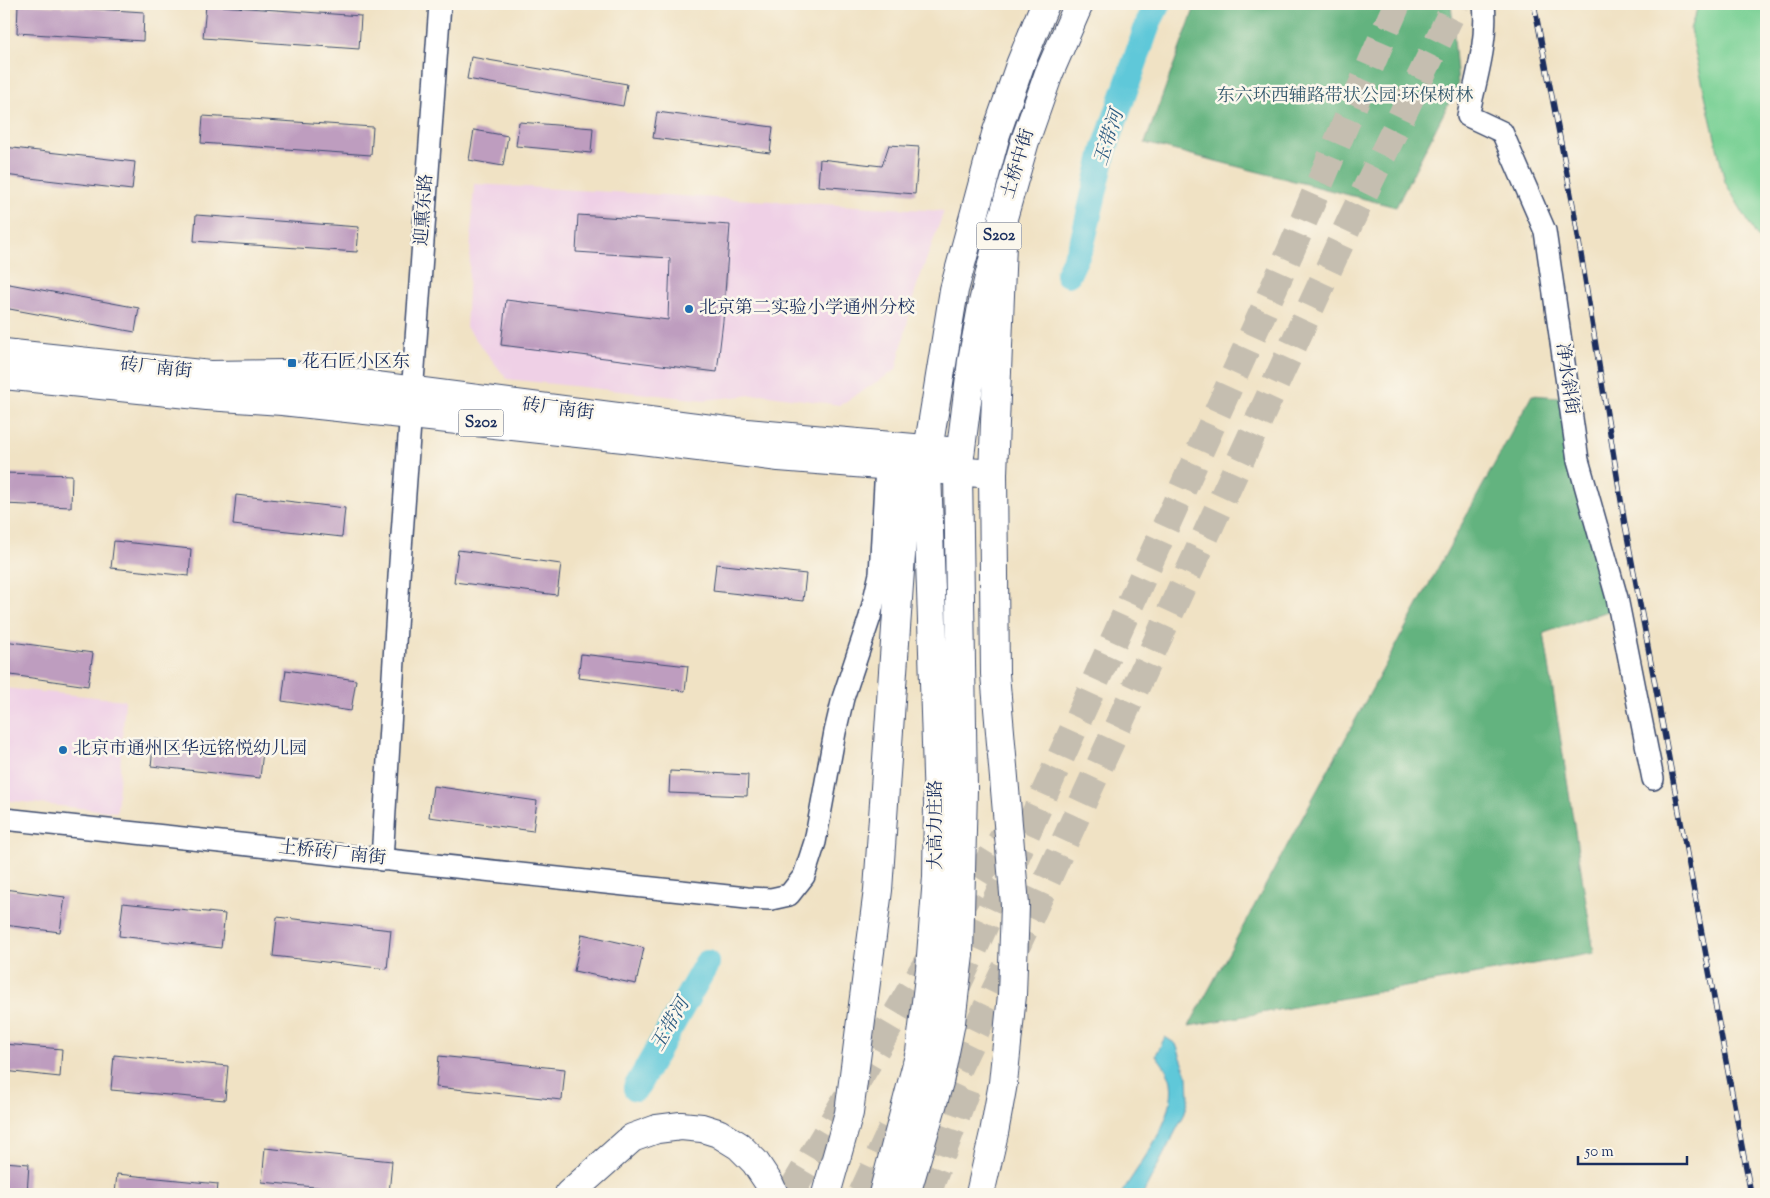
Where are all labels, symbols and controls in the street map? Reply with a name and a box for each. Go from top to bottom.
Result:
park label: 东六环西辅路带状公园·环保树林 [1217,84,1473,110]
water label: 玉带河 [1088,104,1133,169]
street label: 土桥中街 [996,126,1042,202]
street label: 迎熏东路 [410,173,440,247]
road number: S202 [976,222,1022,250]
place label: 北京第二实验小学通州分校 [699,296,915,322]
marker: 北京第二实验小学通州分校 [683,303,695,315]
street label: 净水斜街 [1548,342,1584,416]
place label: 花石匠小区东 [302,350,410,376]
street label: 砖厂南街 [119,352,193,386]
marker: 花石匠小区东 [286,357,298,369]
street label: 砖厂南街 [521,393,595,427]
road number: S202 [458,409,504,436]
place label: 北京市通州区华远铭悦幼儿园 [73,737,307,763]
marker: 北京市通州区华远铭悦幼儿园 [57,744,69,756]
street label: 大高力庄路 [924,780,950,870]
street label: 土桥砖厂南街 [277,835,387,873]
water label: 玉带河 [645,991,698,1056]
scale bar [1578,1133,1686,1165]
text: 50 m [1584,1142,1614,1163]

